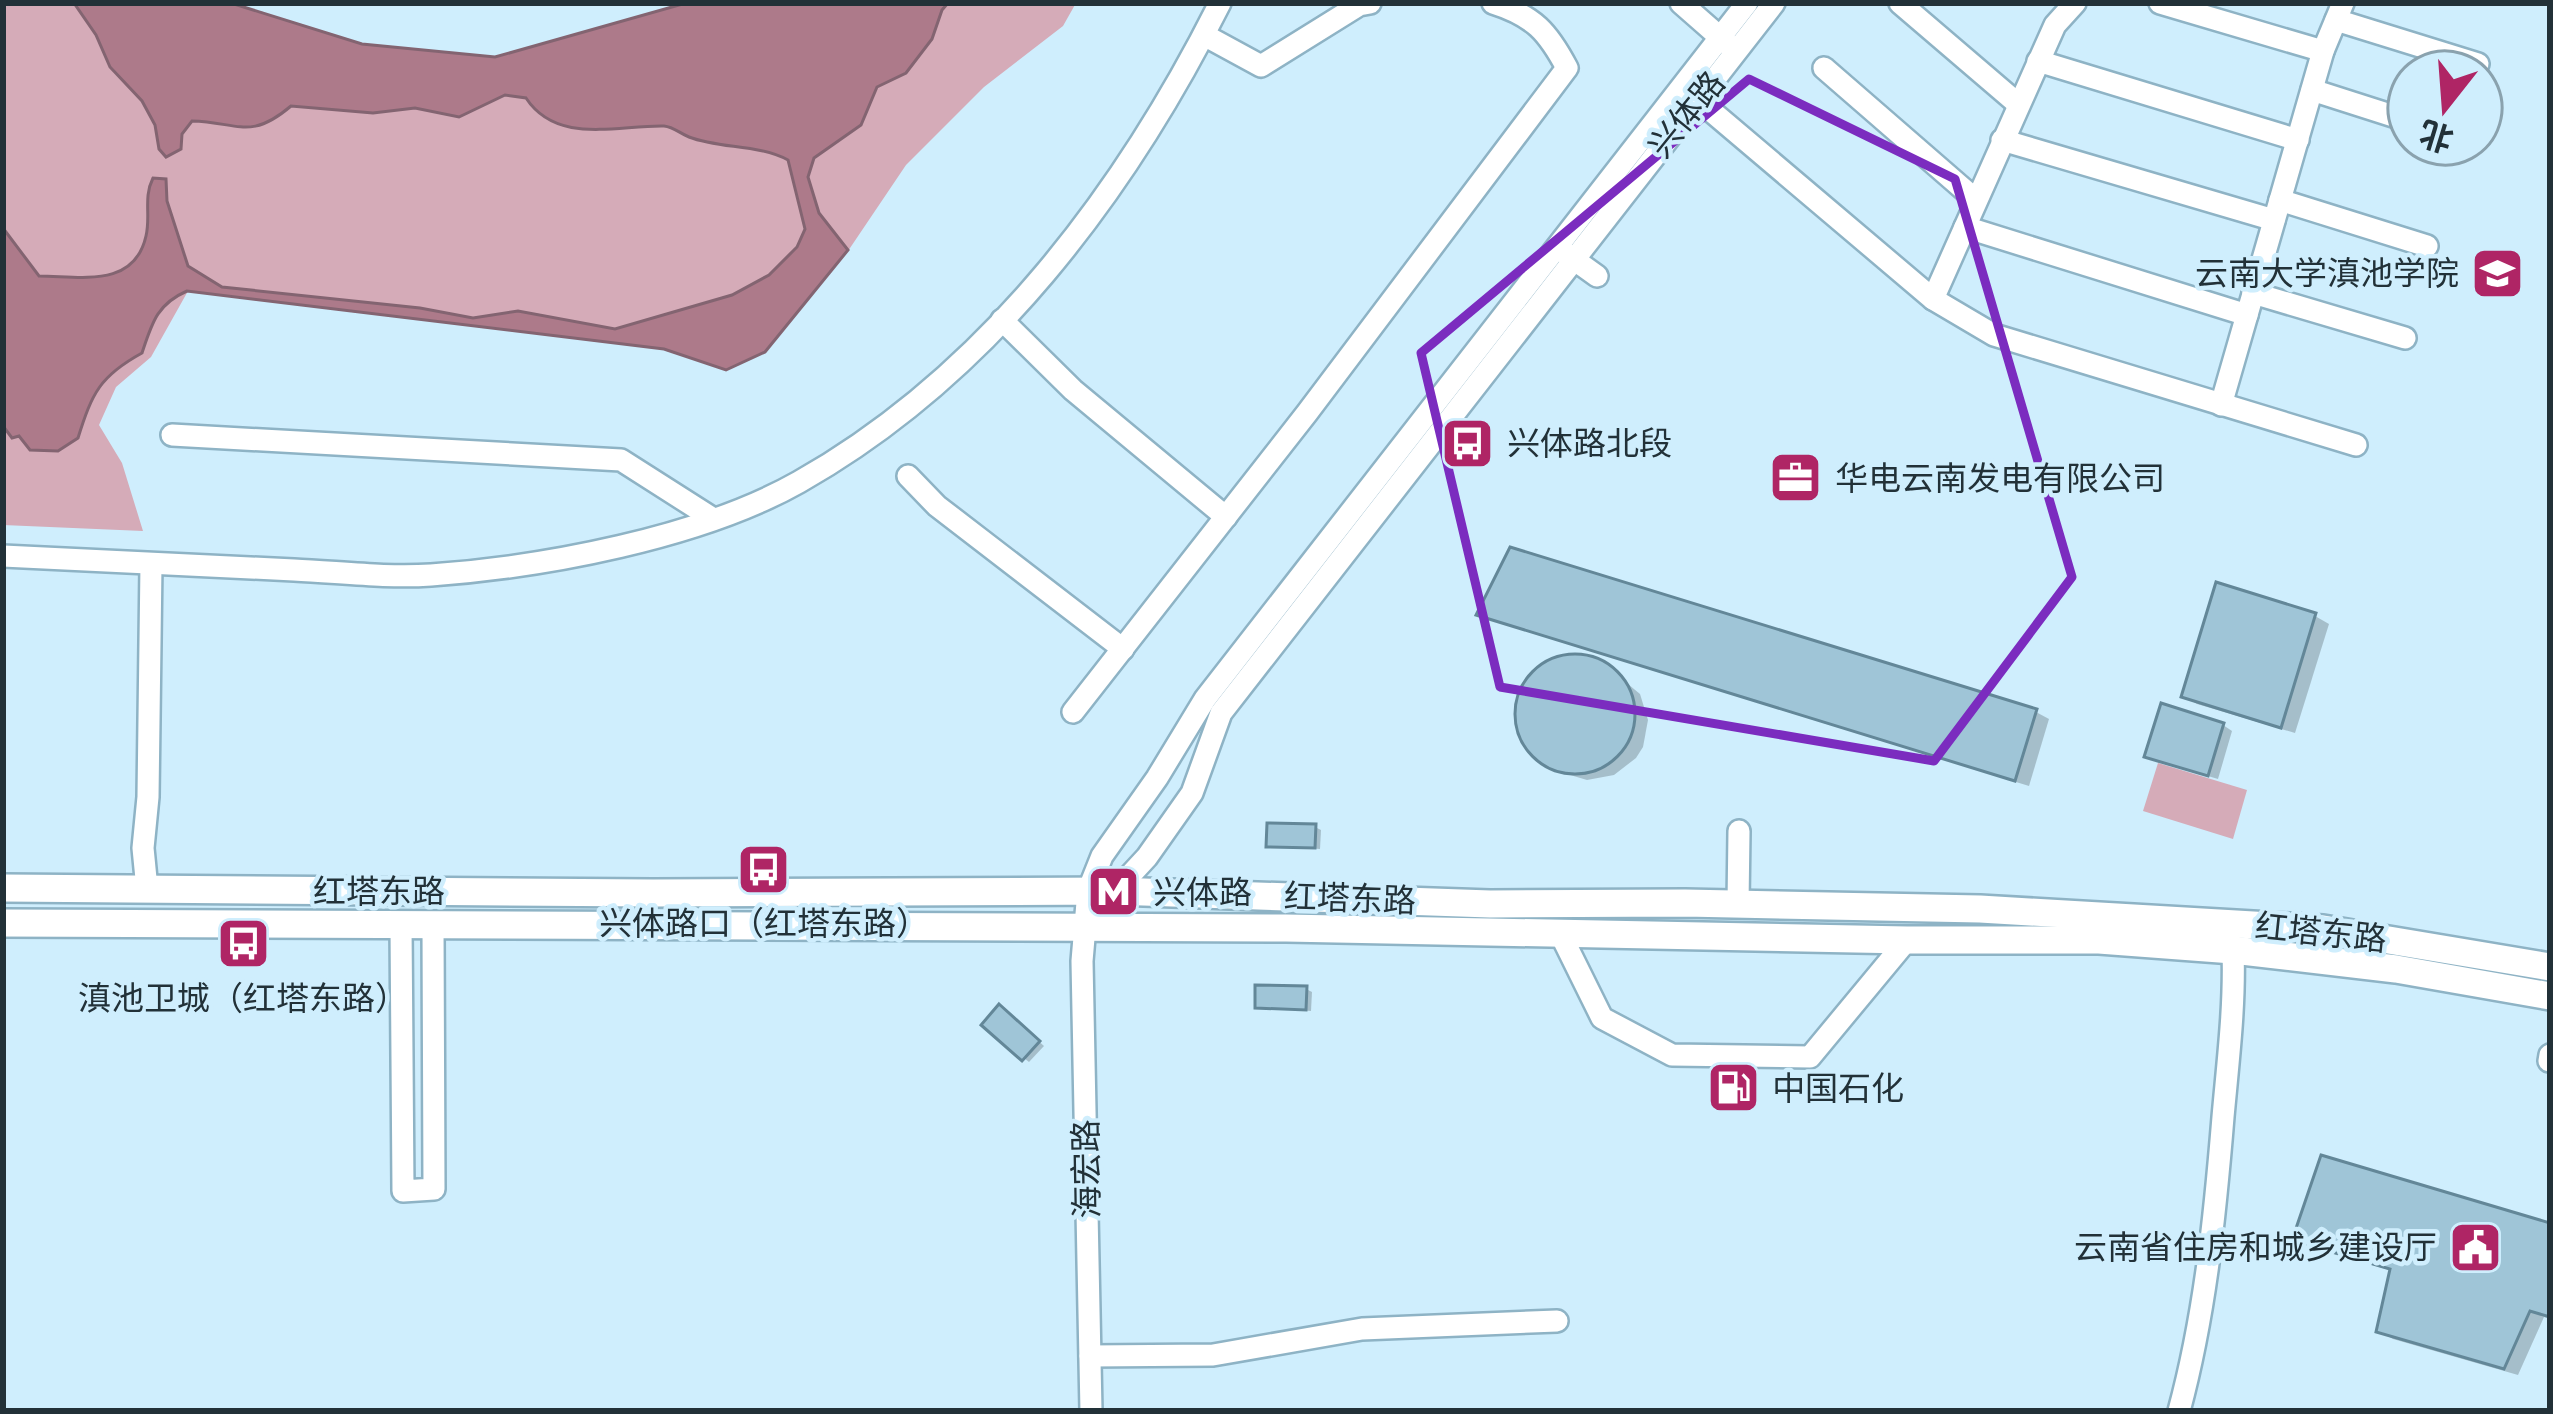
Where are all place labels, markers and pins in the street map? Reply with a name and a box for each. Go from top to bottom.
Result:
school or university icon: 云南大学滇池学院 [2470,245,2526,301]
place label: 云南大学滇池学院 [2195,251,2459,296]
bus stop icon: 兴体路北段 [1440,415,1496,471]
place label: 兴体路北段 [1507,421,1672,466]
office icon: 华电云南发电有限公司 [1768,450,1824,506]
place label: 华电云南发电有限公司 [1835,456,2165,501]
bus stop icon: 兴体路口（红塔东路） [736,841,792,897]
metro station icon: 兴体路 [1086,864,1142,920]
place label: 兴体路 [1153,870,1252,915]
place label: 兴体路口（红塔东路） [599,901,929,946]
bus stop icon: 滇池卫城（红塔东路） [215,916,271,972]
place label: 滇池卫城（红塔东路） [78,976,408,1021]
fuel station icon: 中国石化 [1705,1060,1761,1116]
place label: 中国石化 [1772,1066,1904,1111]
public building icon: 云南省住房和城乡建设厅 [2448,1219,2504,1275]
place label: 云南省住房和城乡建设厅 [2074,1225,2437,1270]

